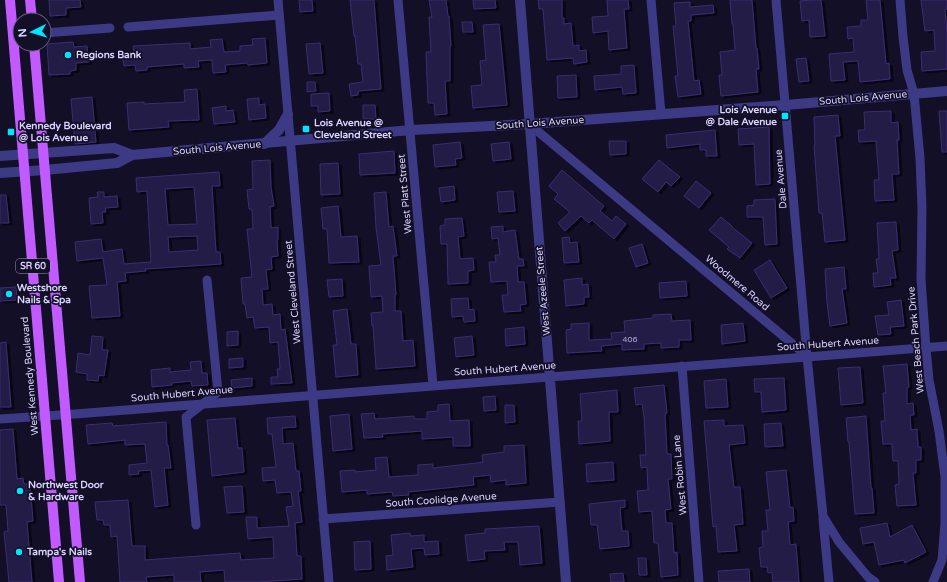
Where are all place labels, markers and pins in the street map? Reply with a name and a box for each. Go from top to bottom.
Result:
place label: Regions Bank [76,49,142,61]
marker: Regions Bank [63,50,73,60]
place label: Lois Avenue @ Dale Avenue [706,104,777,128]
marker: Lois Avenue @ Dale Avenue [780,111,790,121]
place label: Lois Avenue @ Cleveland Street [314,117,392,141]
place label: Kennedy Boulevard @ Lois Avenue [19,120,111,144]
marker: Lois Avenue @ Cleveland Street [301,124,311,134]
marker: Kennedy Boulevard @ Lois Avenue [6,127,16,137]
place label: Westshore Nails & Spa [17,282,71,306]
marker: Westshore Nails & Spa [4,289,14,299]
place label: Northwest Door & Hardware [28,479,104,503]
marker: Northwest Door & Hardware [15,486,25,496]
place label: Tampa's Nails [26,546,92,558]
marker: Tampa's Nails [14,547,24,557]

